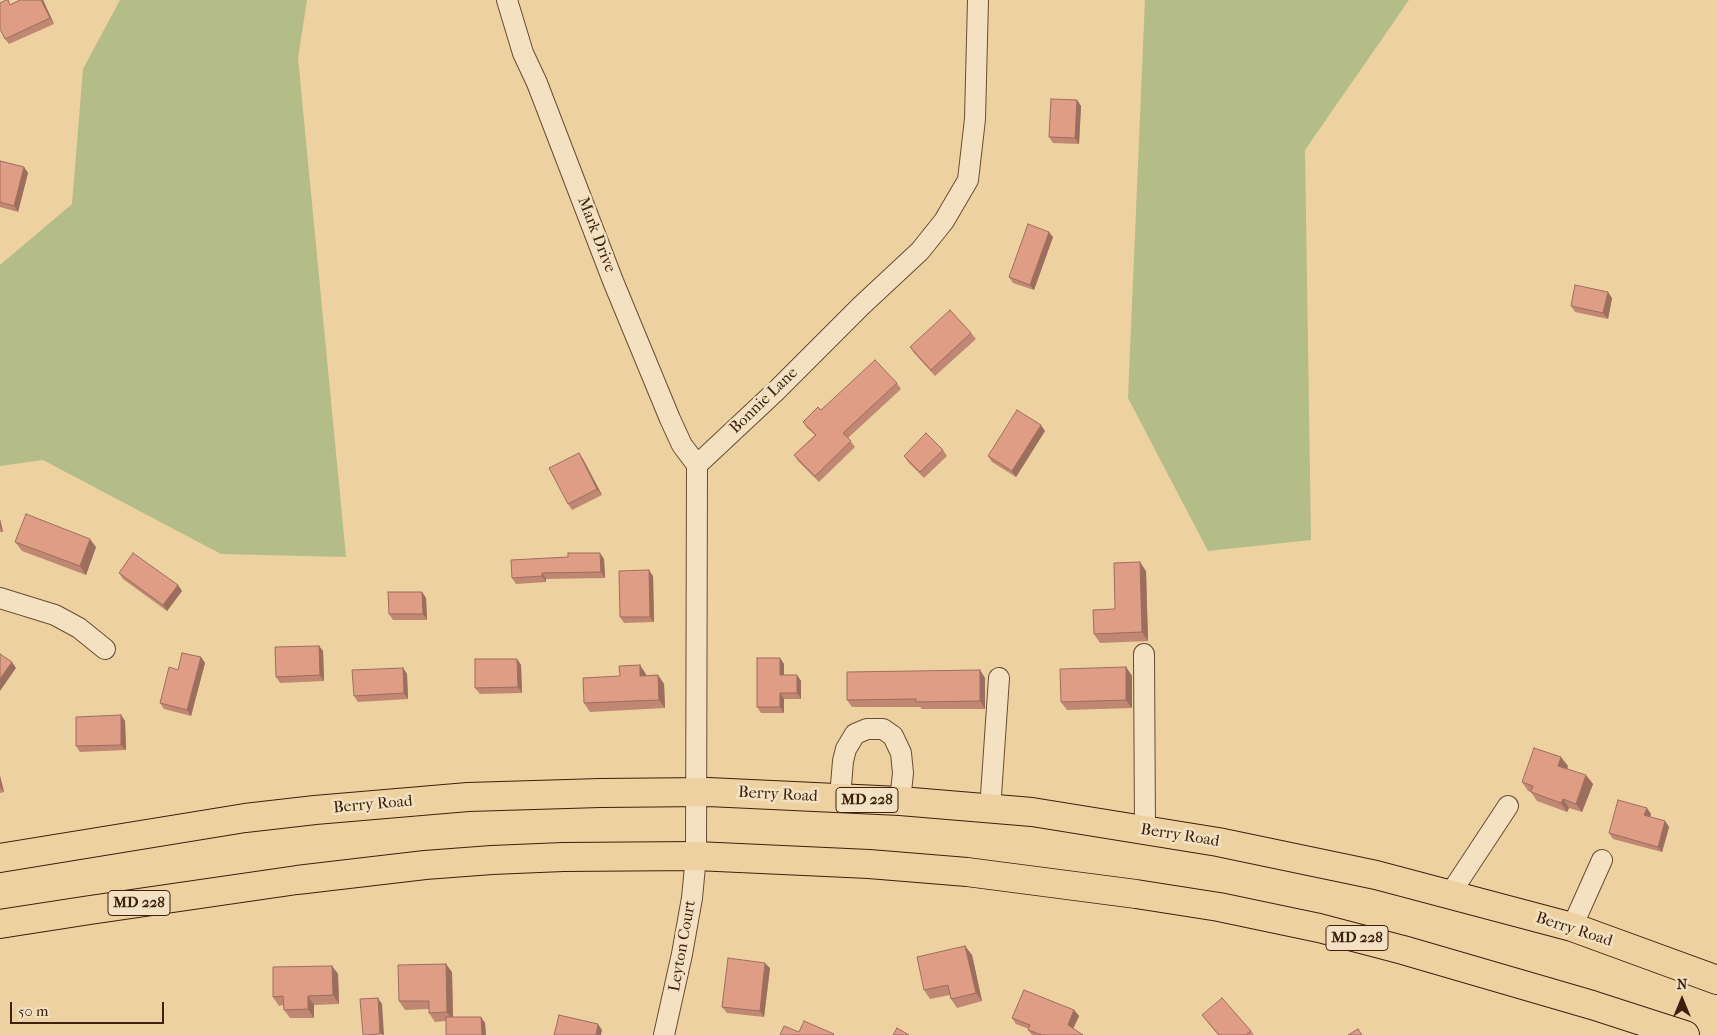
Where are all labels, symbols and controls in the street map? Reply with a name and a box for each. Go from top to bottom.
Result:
street label: Mark Drive [573,194,619,276]
street label: Bonnie Lane [726,364,802,438]
street label: Berry Road [738,783,818,807]
road number: MD 228 [836,788,898,812]
street label: Berry Road [333,792,413,818]
street label: Berry Road [1139,820,1221,852]
road number: MD 228 [108,890,170,916]
street label: Leyton Court [665,899,701,993]
street label: Berry Road [1533,909,1615,951]
road number: MD 228 [1326,926,1388,950]
north arrow [1657,975,1707,1025]
text: N [1677,976,1687,993]
scale bar [12,992,166,1024]
text: 50 m [18,1002,48,1020]

